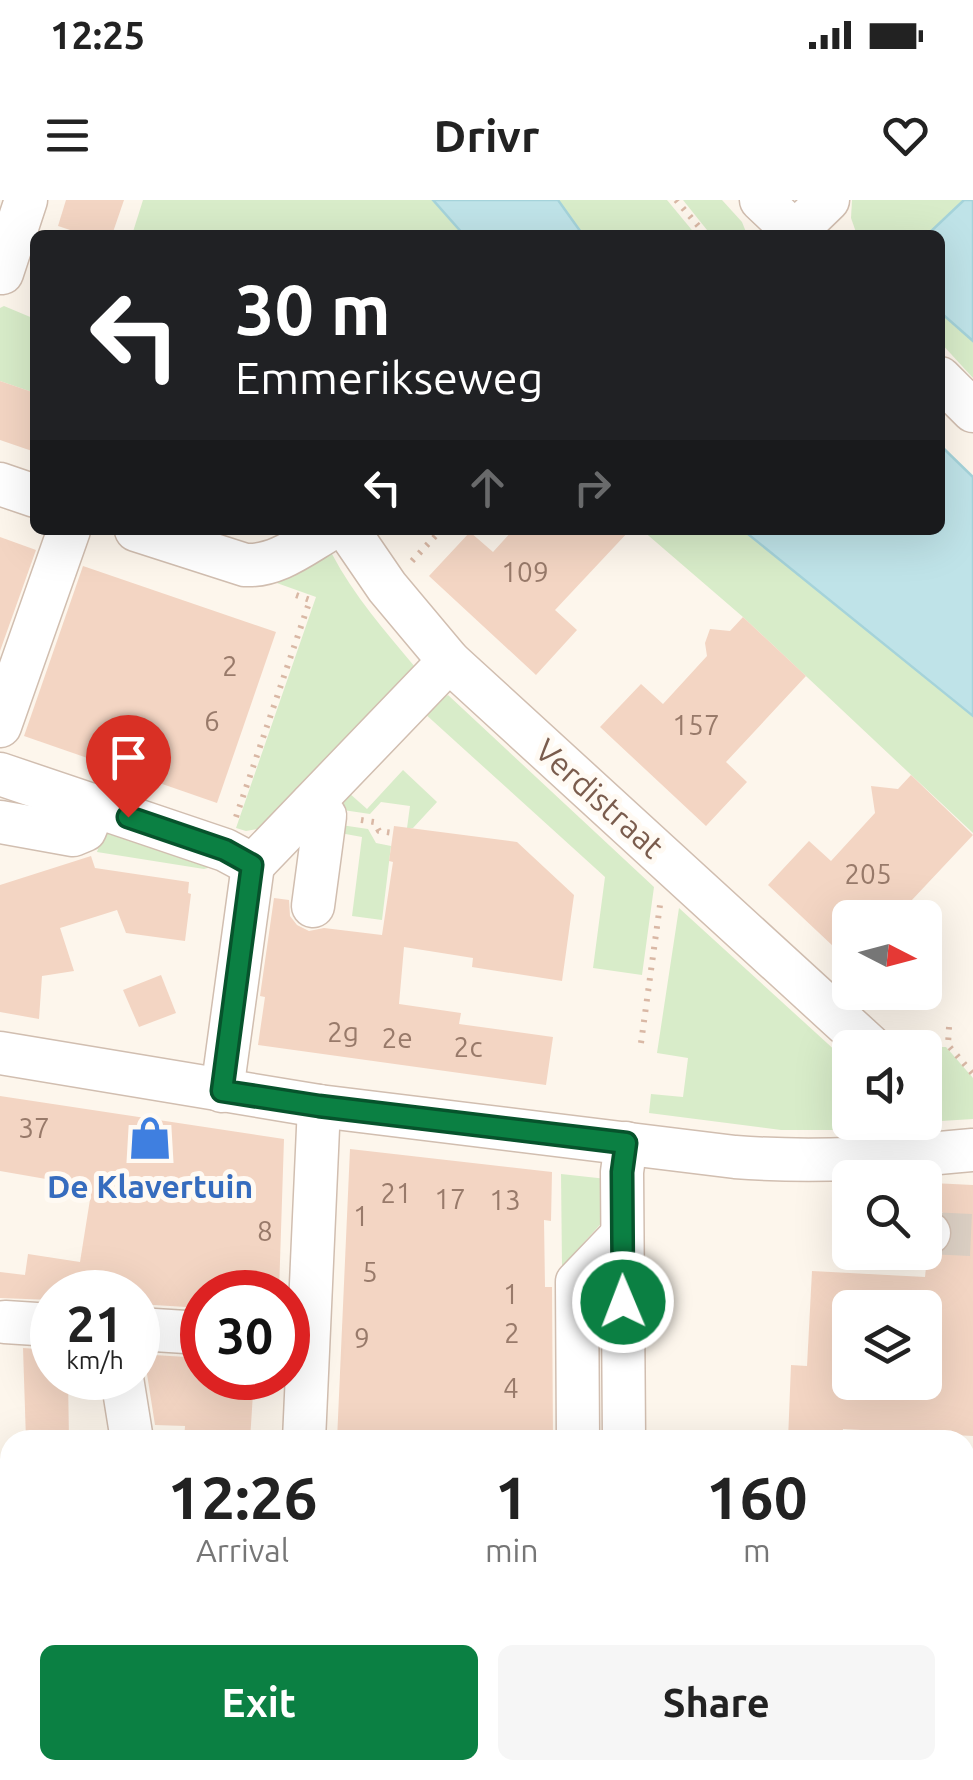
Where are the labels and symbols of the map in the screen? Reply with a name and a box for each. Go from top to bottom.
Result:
house number: 109 [501,556,549,587]
house number: 2 [222,650,238,681]
house number: 6 [204,705,220,736]
house number: 157 [672,709,720,740]
pin [86,715,171,818]
street label: Verdistraat [529,731,672,865]
house number: 205 [844,858,892,889]
north arrow [832,900,942,1010]
house number: 2g [327,1016,359,1047]
house number: 2e [381,1022,413,1053]
house number: 2c [454,1031,482,1062]
house number: 37 [18,1112,50,1143]
shop icon: De Klavertuin [126,1114,174,1162]
place label: De Klavertuin [47,1168,253,1204]
house number: 21 [380,1177,412,1208]
house number: 17 [434,1183,466,1214]
house number: 13 [489,1184,521,1215]
house number: 1 [353,1200,369,1231]
house number: 8 [257,1215,273,1246]
position arrow [571,1250,675,1354]
house number: 5 [362,1256,378,1287]
speed limit sign: 30 [180,1270,310,1400]
house number: 1 [503,1278,519,1309]
house number: 2 [504,1317,520,1348]
house number: 9 [354,1322,370,1353]
house number: 4 [503,1372,519,1403]

